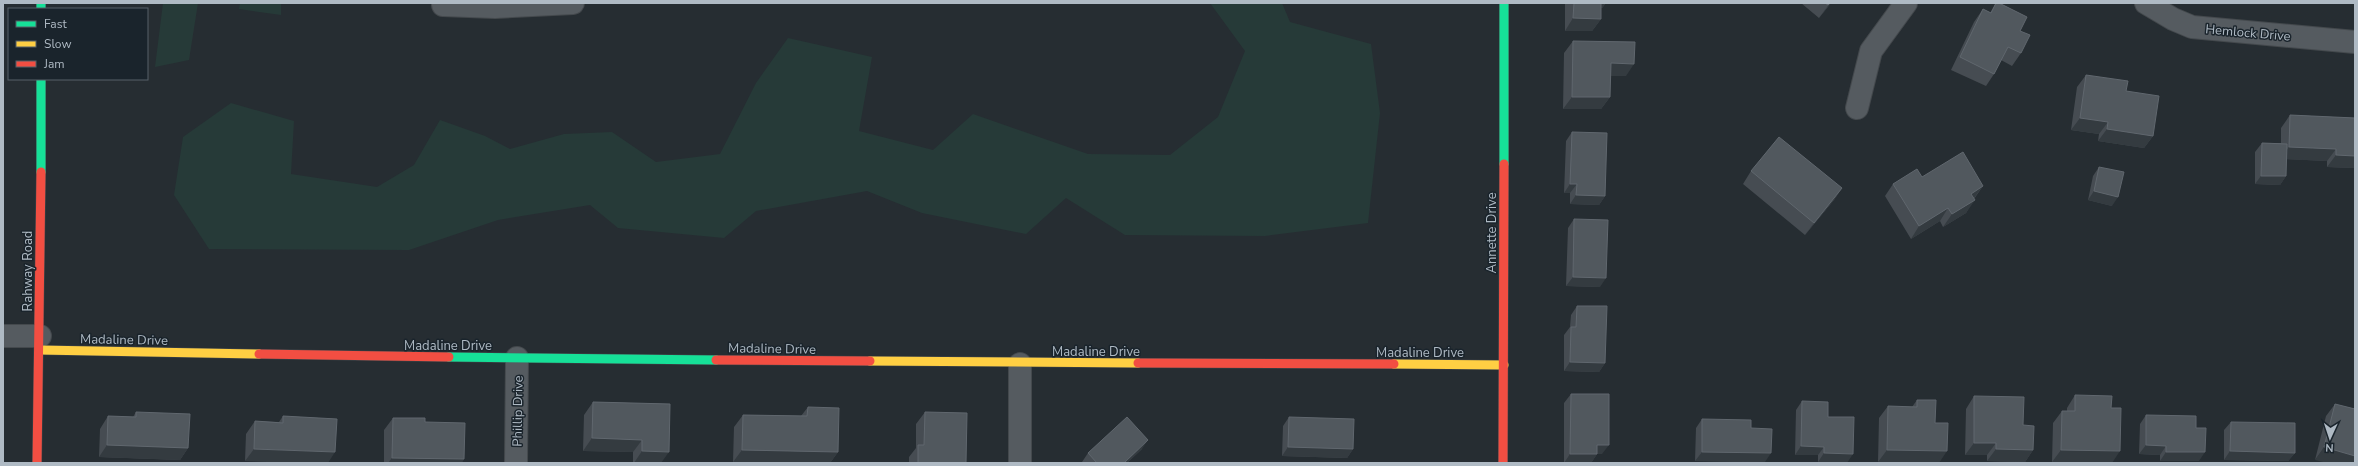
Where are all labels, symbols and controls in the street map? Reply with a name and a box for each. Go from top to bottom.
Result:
legend [8,8,148,80]
text: Fast [44,16,67,32]
street label: Hemlock Drive [2204,20,2291,46]
text: Slow [44,36,72,52]
text: Jam [43,56,65,72]
street label: Annette Drive [1483,192,1501,274]
street label: Rahway Road [19,231,37,311]
street label: Madaline Drive [80,330,168,350]
street label: Madaline Drive [404,337,492,355]
street label: Madaline Drive [728,339,816,359]
street label: Madaline Drive [1052,343,1140,361]
street label: Madaline Drive [1376,344,1464,362]
street label: Phillip Drive [508,375,528,447]
north arrow [2310,418,2350,458]
text: N [2325,440,2334,455]

